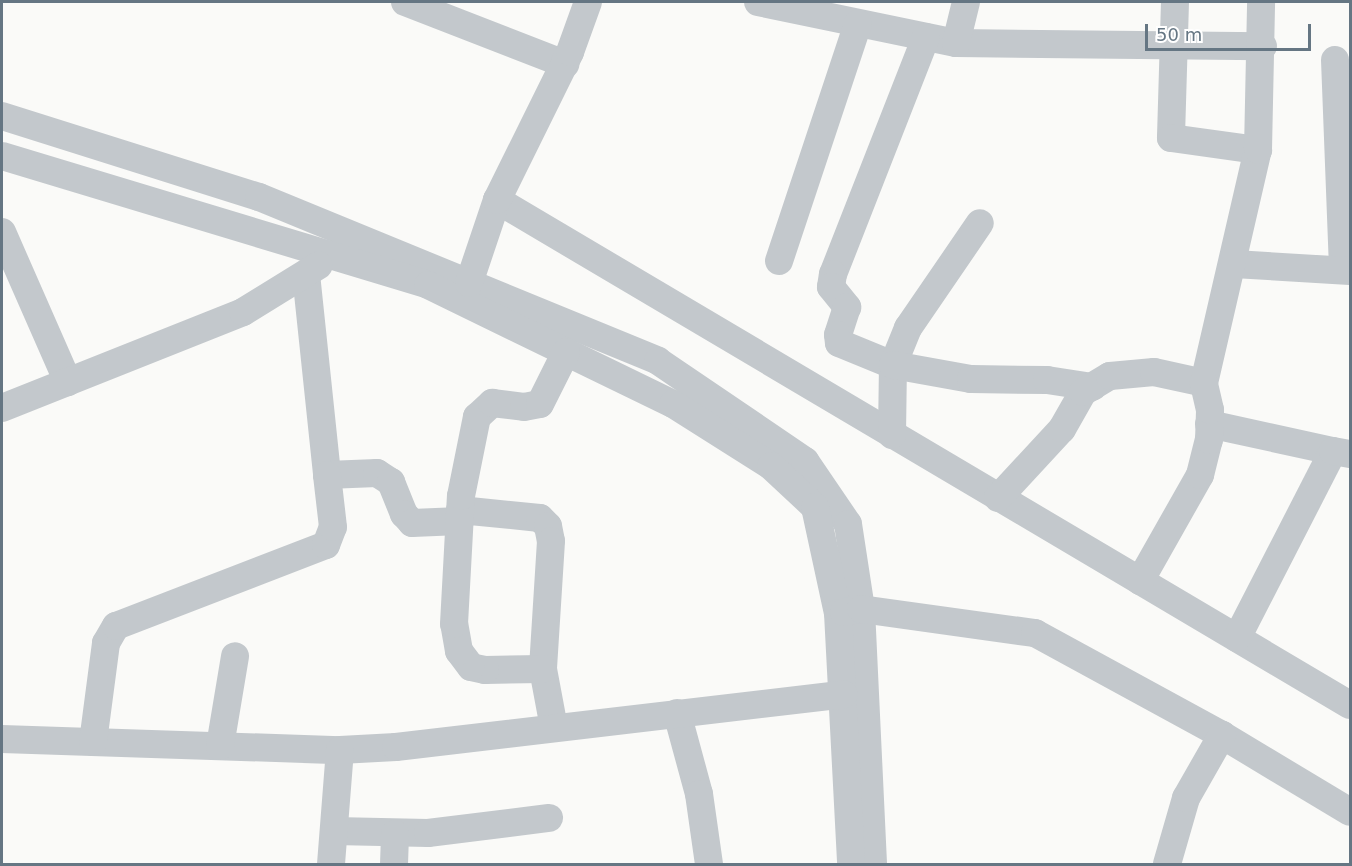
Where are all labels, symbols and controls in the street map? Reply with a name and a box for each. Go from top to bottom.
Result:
scale bar [1148,12,1314,50]
text: 50 m [1156,24,1202,45]

